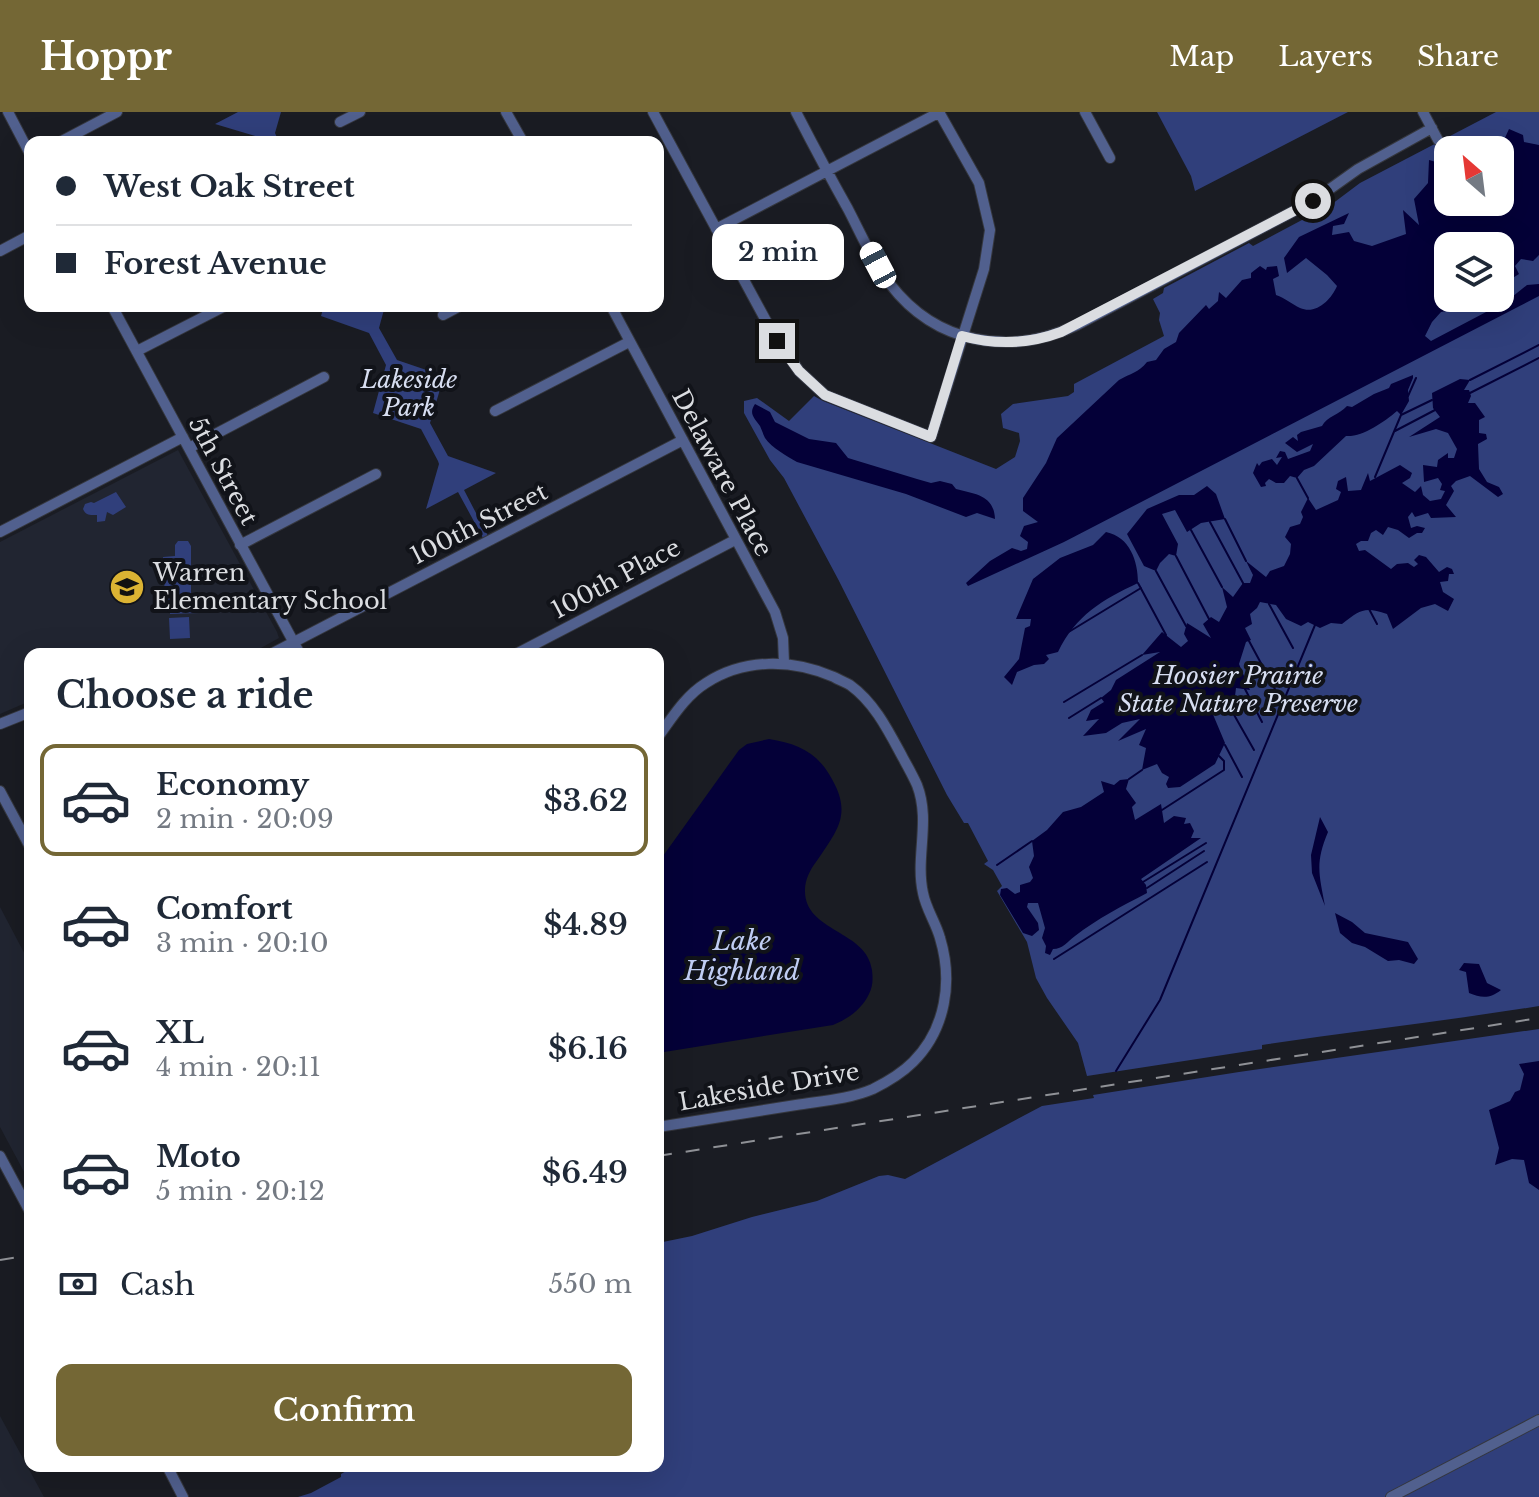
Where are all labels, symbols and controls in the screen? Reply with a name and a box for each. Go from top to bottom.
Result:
text: Hoppr [40,33,172,80]
text: Map [1169,39,1234,74]
text: Layers [1278,39,1373,74]
text: Share [1417,39,1499,74]
north arrow [1434,136,1514,216]
map controls [1434,136,1514,312]
text: West Oak Street [104,168,355,205]
route start [1295,183,1331,219]
callout: 2 min [711,225,843,281]
button: layers [1434,232,1514,312]
text: 2 min [738,236,818,268]
car [856,238,900,292]
text: Forest Avenue [104,245,327,282]
route end [759,323,795,359]
park label: Lakeside Park [360,365,457,422]
street label: Delaware Place [666,384,779,561]
street label: 5th Street [183,412,264,530]
street label: 100th Street [406,477,552,570]
street label: 100th Place [546,533,685,625]
place label: Warren Elementary School [152,558,388,615]
school or university icon: Warren Elementary School [108,568,146,606]
park label: Hoosier Prairie State Nature Preserve [1118,661,1358,718]
text: Choose a ride [56,673,313,718]
icon: car [60,764,132,836]
text: Economy [156,766,309,803]
text: $3.62 [543,782,628,819]
text: 2 min · 20:09 [156,803,334,835]
icon: car [60,888,132,960]
text: Comfort [156,890,293,927]
text: $4.89 [543,906,628,943]
water label: Lake Highland [683,925,800,987]
text: 3 min · 20:10 [156,927,329,959]
icon: car [60,1012,132,1084]
text: XL [156,1014,204,1051]
text: $6.16 [548,1030,628,1067]
text: 4 min · 20:11 [156,1051,321,1083]
street label: Lakeside Drive [676,1056,861,1117]
icon: car [60,1136,132,1208]
text: Moto [156,1138,241,1175]
text: $6.49 [542,1154,628,1191]
text: 5 min · 20:12 [156,1175,325,1207]
icon: cash [56,1262,100,1306]
text: Cash [120,1266,195,1303]
text: 550 m [549,1268,632,1300]
button: Confirm [56,1364,632,1456]

